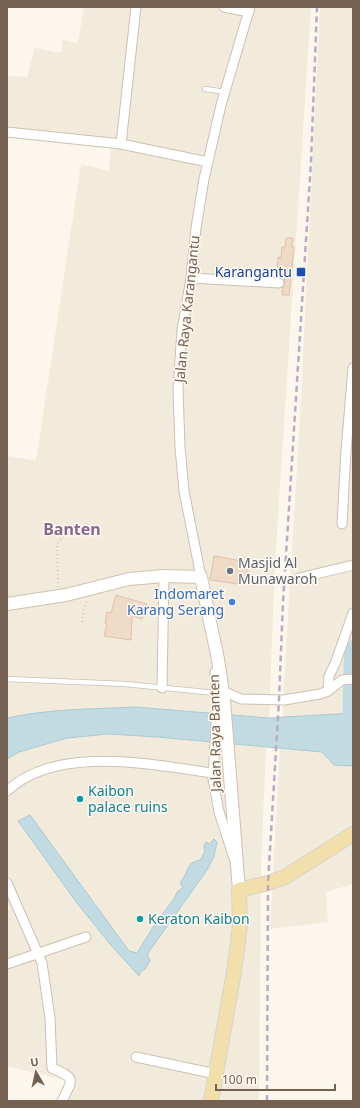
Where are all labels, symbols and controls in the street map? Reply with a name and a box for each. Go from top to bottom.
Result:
street label: Jalan Raya Karangantu [169,234,204,386]
place label: Karangantu [215,262,292,281]
marker: Karangantu [295,266,307,278]
district label: Banten [43,518,101,540]
place label: Masjid Al Munawaroh [238,553,317,588]
marker: Masjid Al Munawaroh [225,566,235,576]
place label: Indomaret Karang Serang [127,584,224,619]
marker: Indomaret Karang Serang [227,597,237,607]
street label: Jalan Raya Banten [204,674,225,794]
place label: Kaibon palace ruins [88,781,168,816]
marker: Kaibon palace ruins [75,794,85,804]
place label: Keraton Kaibon [148,909,250,928]
marker: Keraton Kaibon [135,914,145,924]
north arrow [16,1052,56,1092]
text: U [29,1054,40,1070]
scale bar [216,1066,335,1092]
text: 100 m [222,1071,257,1088]

